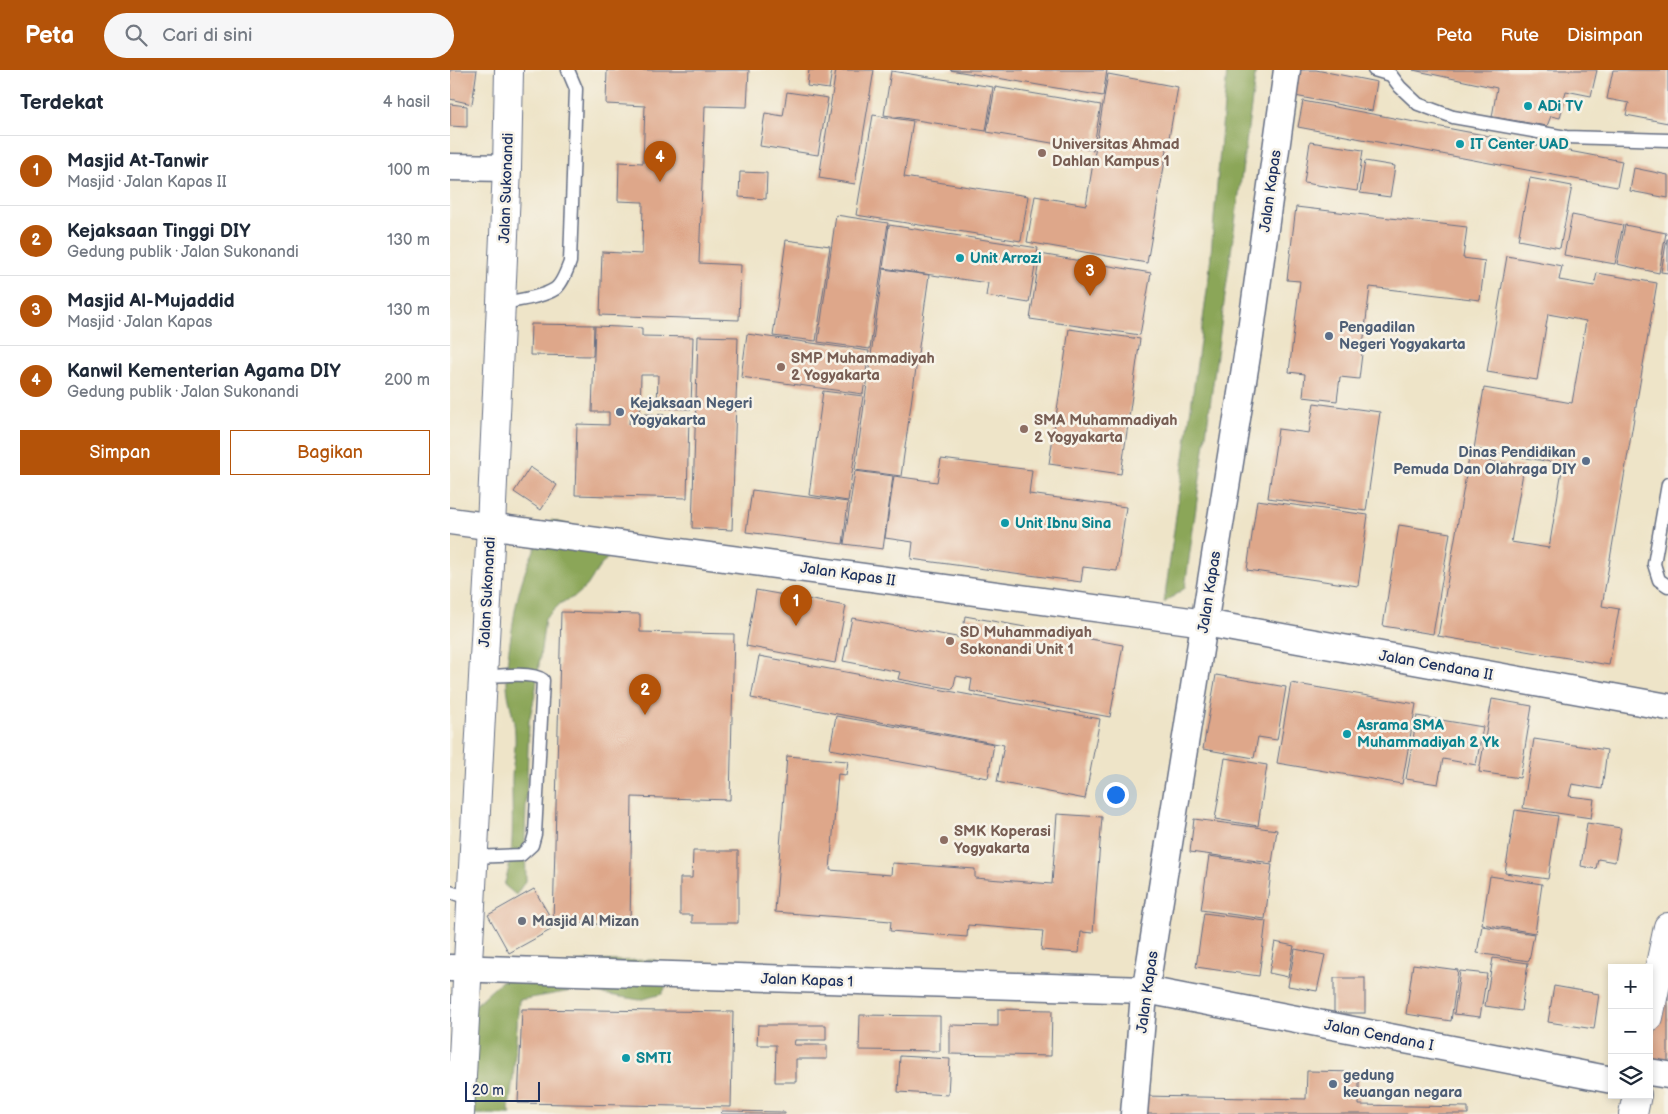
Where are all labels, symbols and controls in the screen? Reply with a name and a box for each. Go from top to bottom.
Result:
search box [104,13,454,58]
text: Peta [25,21,74,50]
icon: search [122,21,150,49]
text: Cari di sini [162,24,252,47]
text: Peta [1436,25,1472,46]
text: Rute [1500,25,1539,46]
text: Disimpan [1567,25,1643,46]
text: Terdekat [20,90,104,115]
text: 4 hasil [383,93,430,112]
place label: ADi TV [1537,97,1584,116]
marker: ADi TV [1522,100,1534,112]
street label: Jalan Sukonandi [495,132,518,244]
place label: Universitas Ahmad Dahlan Kampus 1 [1052,135,1180,171]
place label: IT Center UAD [1470,135,1569,154]
marker: IT Center UAD [1454,138,1466,150]
pin: 4 [644,141,676,182]
marker: Universitas Ahmad Dahlan Kampus 1 [1036,147,1048,159]
street label: Jalan Kapas [1255,148,1286,233]
text: Masjid At-Tanwir [67,150,209,173]
text: 1 [33,161,39,180]
text: 100 m [387,161,430,180]
text: Masjid · Jalan Kapas II [67,173,227,192]
text: Kejaksaan Tinggi DIY [67,220,251,243]
text: 2 [31,231,41,250]
text: 130 m [387,231,430,250]
text: Gedung publik · Jalan Sukonandi [67,243,299,262]
place label: Unit Arrozi [970,249,1042,268]
marker: Unit Arrozi [954,252,966,264]
pin: 3 [1074,255,1106,296]
text: Masjid Al-Mujaddid [67,290,235,313]
text: 3 [31,301,41,320]
text: 130 m [387,301,430,320]
text: Masjid · Jalan Kapas [67,313,213,332]
place label: Pengadilan Negeri Yogyakarta [1339,318,1466,354]
marker: Pengadilan Negeri Yogyakarta [1323,330,1335,342]
place label: SMP Muhammadiyah 2 Yogyakarta [791,349,935,385]
text: Kanwil Kementerian Agama DIY [67,360,341,383]
marker: SMP Muhammadiyah 2 Yogyakarta [775,361,787,373]
text: 4 [31,371,41,390]
text: 200 m [384,371,430,390]
text: Gedung publik · Jalan Sukonandi [67,383,299,402]
place label: Kejaksaan Negeri Yogyakarta [630,394,752,430]
marker: Kejaksaan Negeri Yogyakarta [614,406,626,418]
place label: SMA Muhammadiyah 2 Yogyakarta [1034,411,1178,447]
marker: SMA Muhammadiyah 2 Yogyakarta [1018,423,1030,435]
button: Simpan [20,430,220,475]
button: Bagikan [230,430,430,475]
place label: Dinas Pendidikan Pemuda Dan Olahraga DIY [1393,443,1576,479]
marker: Dinas Pendidikan Pemuda Dan Olahraga DIY [1580,455,1592,467]
place label: Unit Ibnu Sina [1015,514,1111,533]
marker: Unit Ibnu Sina [999,517,1011,529]
street label: Jalan Sukonandi [475,536,500,648]
street label: Jalan Kapas [1194,549,1225,634]
street label: Jalan Kapas II [799,558,897,591]
pin: 1 [780,585,812,626]
place label: SD Muhammadiyah Sokonandi Unit 1 [960,623,1092,659]
marker: SD Muhammadiyah Sokonandi Unit 1 [944,635,956,647]
street label: Jalan Cendana II [1377,646,1495,685]
pin: 2 [629,674,661,715]
place label: Asrama SMA Muhammadiyah 2 Yk [1356,716,1499,752]
marker: Asrama SMA Muhammadiyah 2 Yk [1341,728,1353,740]
your location [1103,782,1129,808]
place label: SMK Koperasi Yogyakarta [954,822,1051,858]
marker: SMK Koperasi Yogyakarta [938,834,950,846]
place label: Masjid Al Mizan [532,912,639,931]
marker: Masjid Al Mizan [516,915,528,927]
street label: Jalan Kapas [1132,949,1163,1034]
map controls [1608,964,1653,1099]
button: + [1608,964,1653,1009]
street label: Jalan Kapas 1 [760,969,854,992]
button: − [1608,1009,1653,1054]
street label: Jalan Cendana I [1323,1016,1436,1055]
place label: SMTI [636,1049,672,1068]
marker: SMTI [620,1052,632,1064]
button: layers [1608,1054,1653,1099]
place label: gedung keuangan negara [1343,1066,1462,1102]
marker: gedung keuangan negara [1327,1078,1339,1090]
scale bar [465,1079,540,1102]
text: 20 m [472,1082,504,1099]

